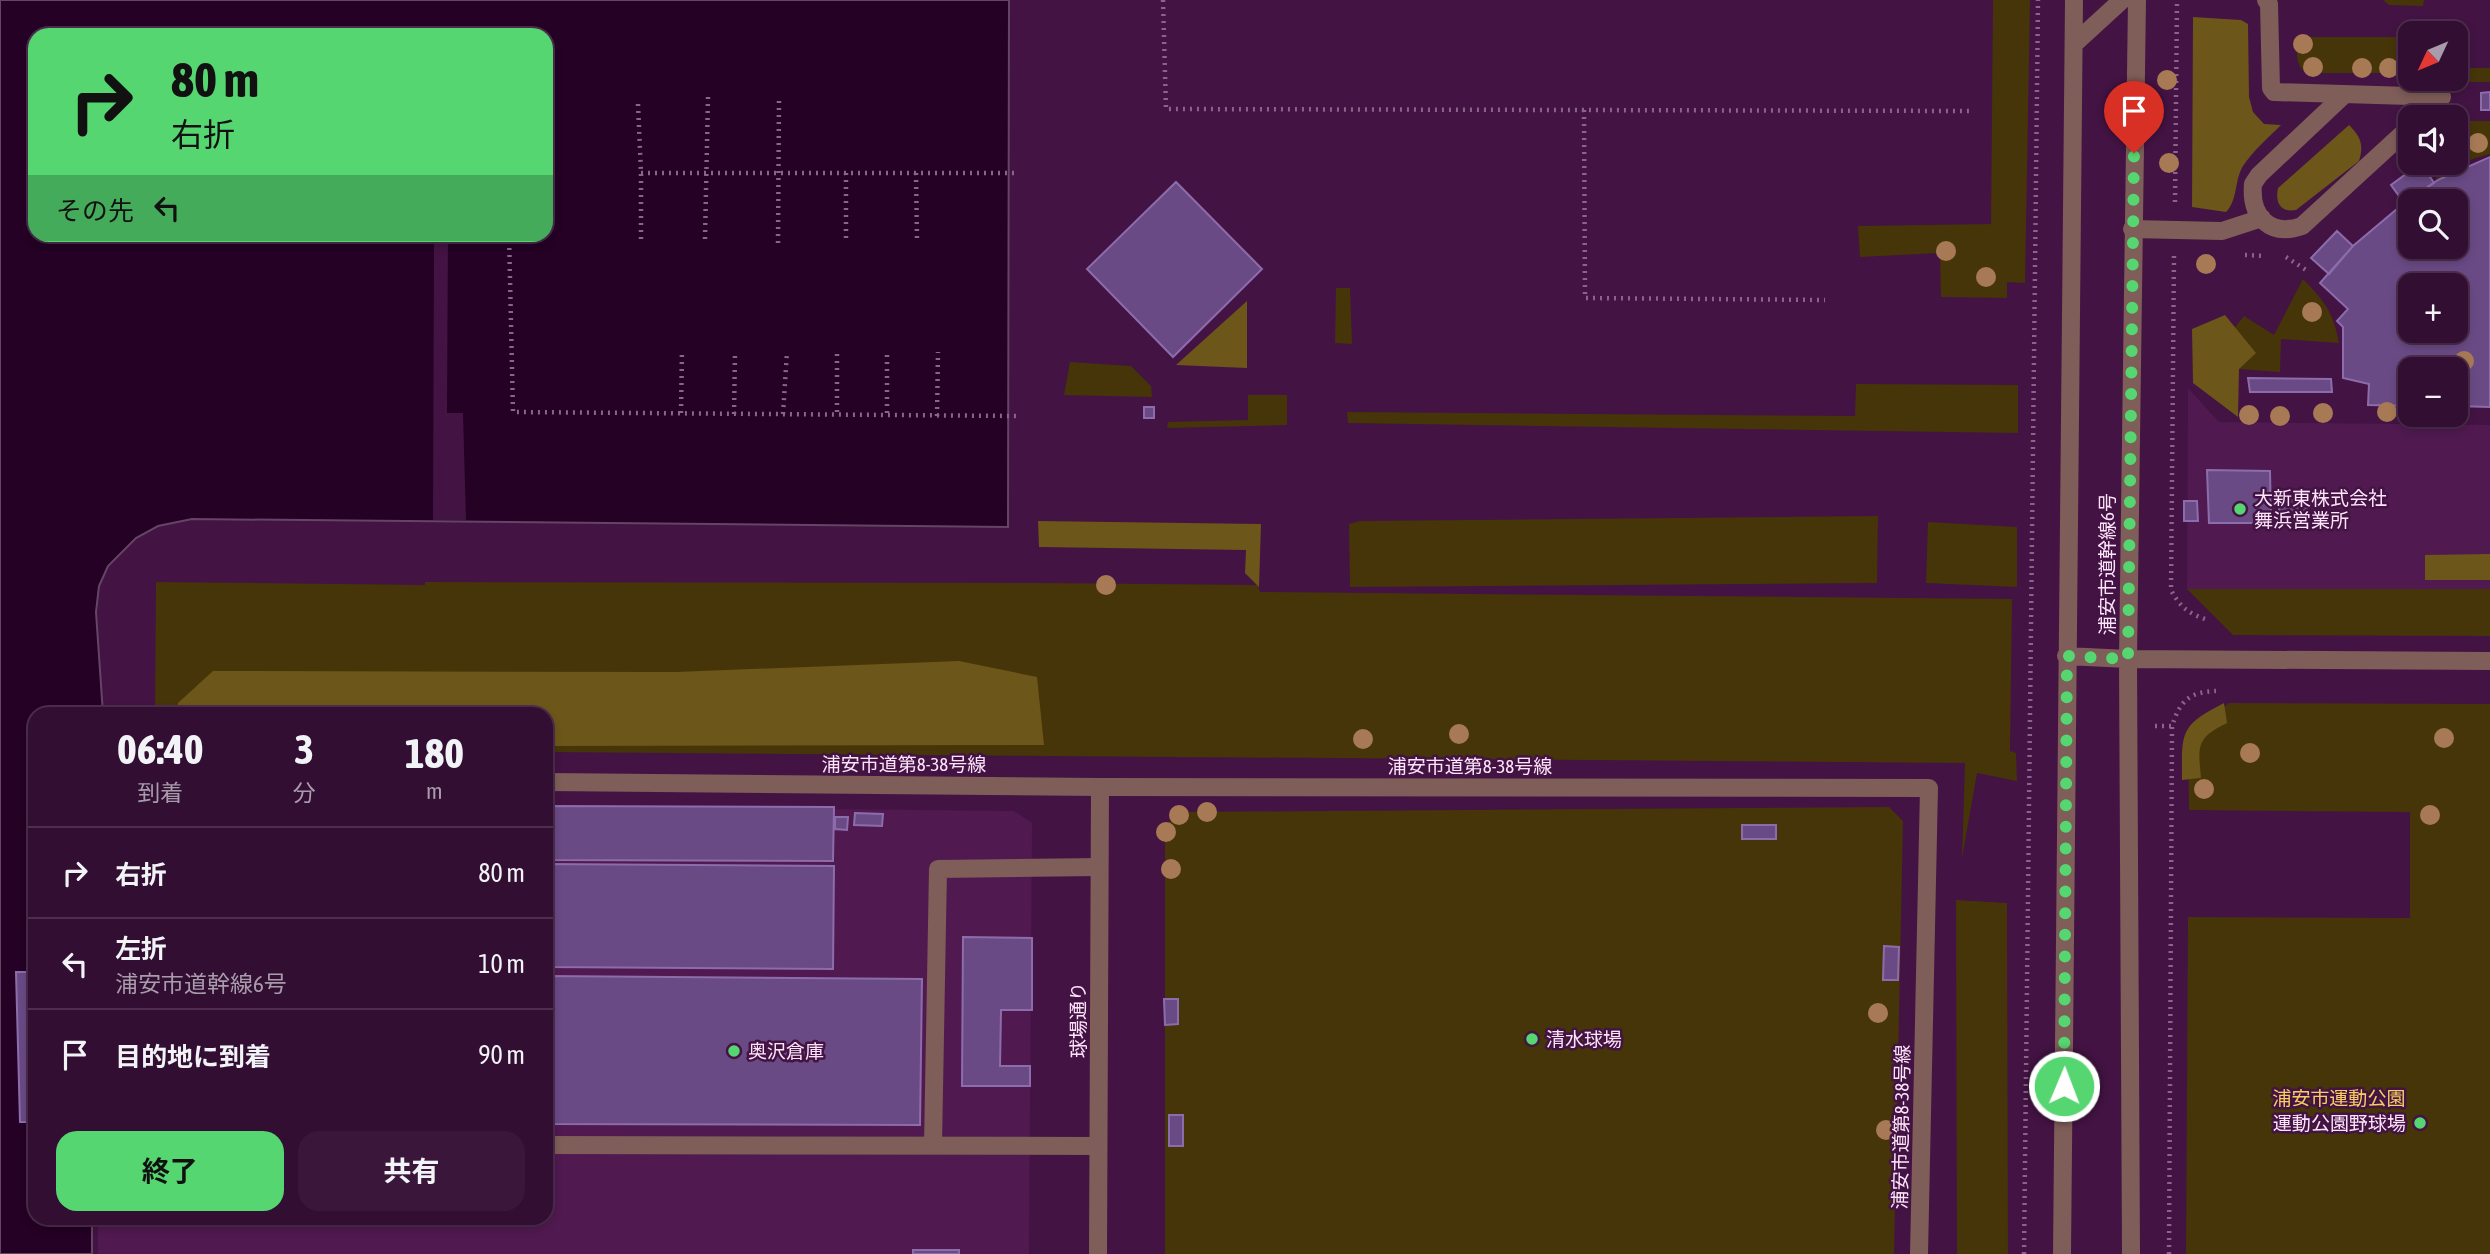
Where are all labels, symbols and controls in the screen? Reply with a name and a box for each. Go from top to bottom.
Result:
north arrow [2398,21,2468,91]
map controls [2398,21,2468,427]
text: 80 m [171,51,259,107]
icon: right [56,56,147,147]
pin [2104,81,2164,153]
icon: arrive [2115,92,2153,130]
button: sound [2398,105,2468,175]
text: 右折 [171,116,235,153]
icon: left [148,189,186,227]
button: search [2398,189,2468,259]
text: その先 [56,196,134,226]
button: + [2398,273,2468,343]
button: − [2398,357,2468,427]
place label: 大新東株式会社 舞浜営業所 [2254,487,2387,531]
street label: 浦安市道幹線6号 [2096,493,2118,635]
marker: 大新東株式会社 舞浜営業所 [2232,501,2248,517]
text: 06:40 [117,725,204,773]
text: 3 [294,725,314,773]
text: 180 [405,729,464,777]
street label: 浦安市道第8-38号線 [822,753,986,775]
street label: 浦安市道第8-38号線 [1388,755,1552,777]
text: m [426,778,443,804]
text: 到着 [137,780,183,806]
text: 分 [293,780,316,806]
icon: right [56,854,94,892]
text: 80 m [478,858,525,888]
text: 右折 [115,860,167,890]
text: 左折 [115,934,167,964]
icon: left [56,945,94,983]
text: 10 m [478,949,525,979]
text: 浦安市道幹線6号 [115,971,287,997]
street label: 球場通り [1067,982,1089,1058]
place label: 清水球場 [1546,1028,1622,1050]
marker: 清水球場 [1524,1031,1540,1047]
icon: arrive [56,1036,94,1074]
text: 90 m [478,1040,525,1070]
place label: 奥沢倉庫 [748,1040,824,1062]
text: 目的地に到着 [115,1042,271,1072]
marker: 奥沢倉庫 [726,1043,742,1059]
street label: 浦安市道第8-38号線 [1889,1045,1913,1209]
position arrow [2027,1049,2101,1123]
park label: 浦安市運動公園 [2272,1087,2406,1109]
place label: 運動公園野球場 [2273,1112,2406,1134]
marker: 運動公園野球場 [2412,1115,2428,1131]
button: 終了 [56,1131,284,1211]
button: 共有 [298,1131,525,1211]

